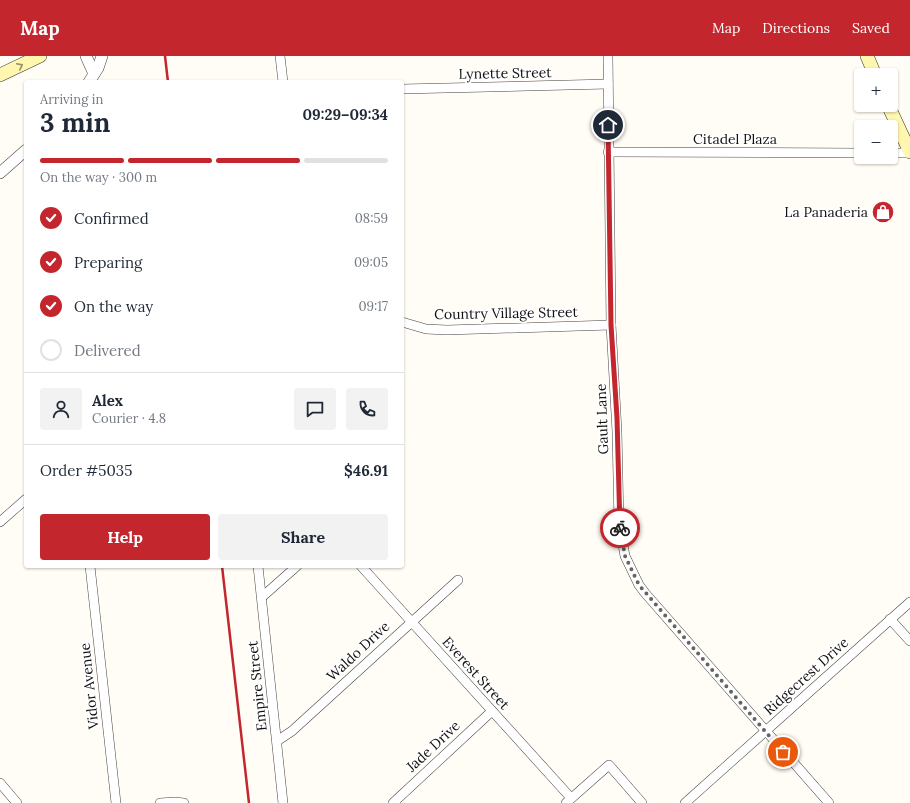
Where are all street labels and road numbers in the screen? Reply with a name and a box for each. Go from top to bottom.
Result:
street label: Lynette Street [458,63,552,83]
street label: Citadel Plaza [693,130,777,148]
street label: Country Village Street [434,303,579,323]
street label: Gault Lane [592,383,612,455]
street label: Waldo Drive [323,617,394,685]
street label: Everest Street [439,633,514,714]
street label: Ridgecrest Drive [760,633,852,719]
street label: Empire Street [243,640,271,732]
street label: Vidor Avenue [75,642,103,731]
street label: Jade Drive [402,716,464,776]

